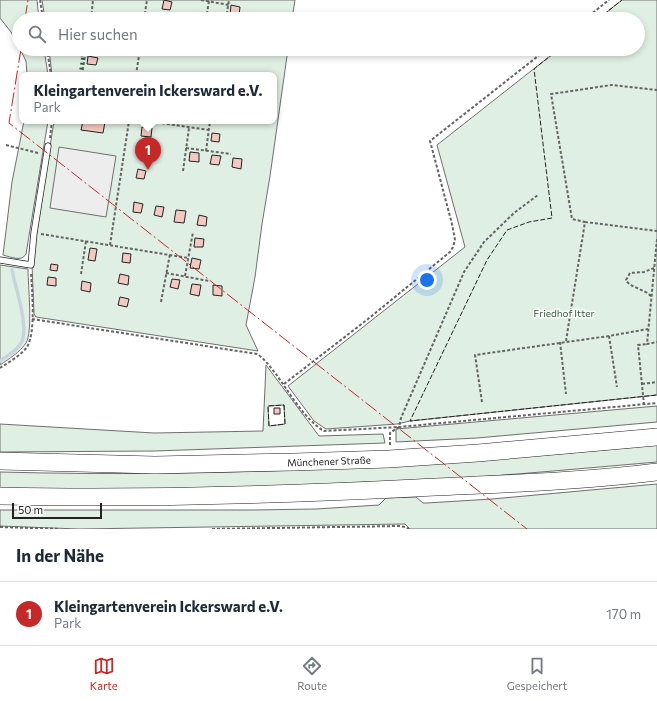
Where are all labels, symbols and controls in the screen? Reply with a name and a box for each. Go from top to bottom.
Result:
search box [12,12,645,56]
icon: search [26,23,48,45]
text: Hier suchen [58,25,138,43]
popup [19,72,277,124]
text: Kleingartenverein Ickersward e.V. [34,81,262,99]
text: Park [34,99,61,115]
pin: 1 [135,137,161,170]
your location [417,270,437,290]
park label: Friedhof Itter [534,307,594,319]
street label: Münchener Straße [287,454,371,468]
scale bar [12,501,102,520]
text: 50 m [18,503,43,516]
text: In der Nähe [16,545,104,566]
text: Kleingartenverein Ickersward e.V. [54,597,283,615]
text: 1 [26,606,32,622]
text: 170 m [606,606,641,622]
text: Park [54,615,81,631]
tab: Karte [90,655,118,692]
tab: Route [297,655,327,692]
tab: Gespeichert [507,655,567,692]

